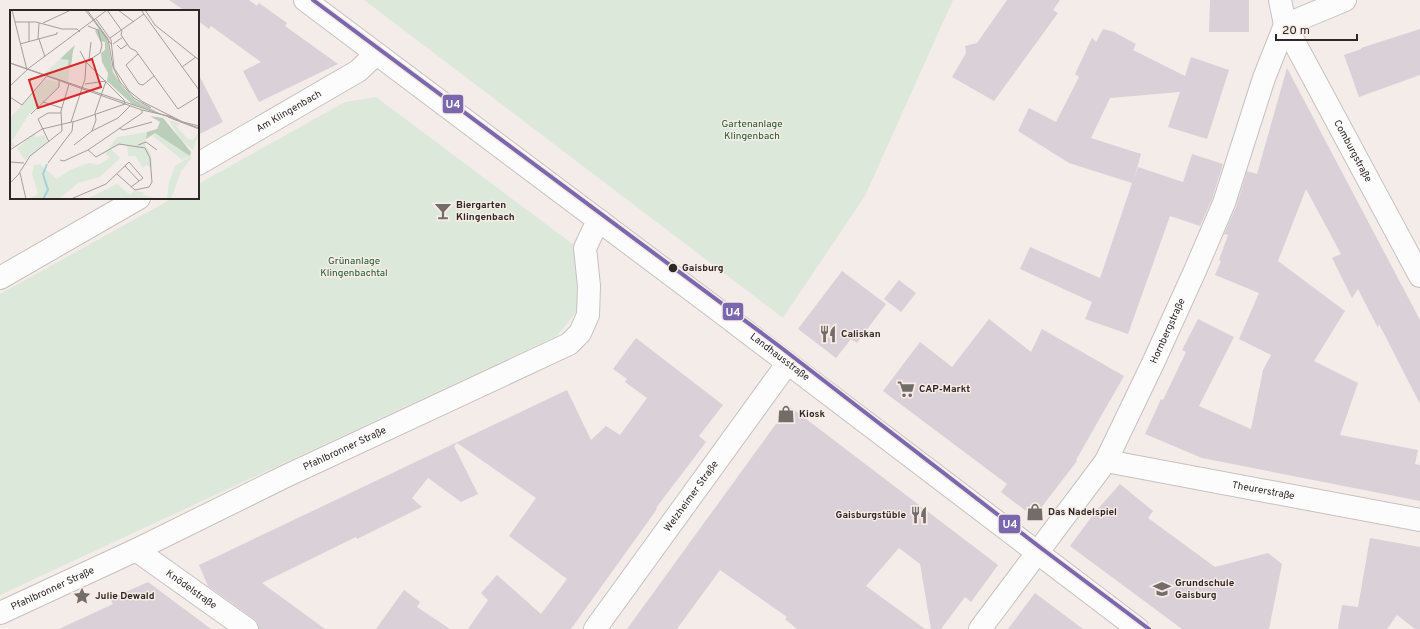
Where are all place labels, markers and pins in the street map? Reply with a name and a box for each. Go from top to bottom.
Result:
place label: Biergarten Klingenbach [456,199,515,224]
bar icon: Biergarten Klingenbach [433,201,453,221]
marker: Gaisburg [667,262,679,274]
place label: Gaisburg [682,262,724,275]
restaurant icon: Caliskan [818,324,838,344]
place label: Caliskan [841,328,881,341]
supermarket icon: CAP-Markt [896,379,916,399]
place label: CAP-Markt [919,383,970,396]
shop icon: Kiosk [776,404,796,424]
place label: Kiosk [799,408,825,421]
shop icon: Das Nadelspiel [1025,502,1045,522]
restaurant icon: Gaisburgstüble [909,505,929,525]
place label: Das Nadelspiel [1048,506,1117,519]
place label: Gaisburgstüble [836,509,906,522]
place label: Grundschule Gaisburg [1175,577,1235,602]
school or university icon: Grundschule Gaisburg [1152,579,1172,599]
place icon: Julie Dewald [72,586,92,606]
place label: Julie Dewald [95,590,154,603]

